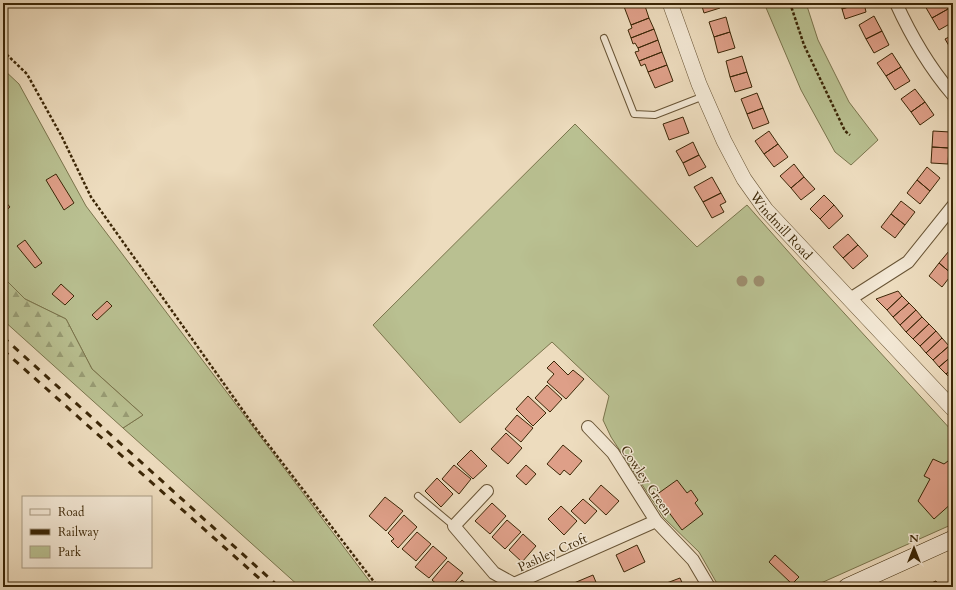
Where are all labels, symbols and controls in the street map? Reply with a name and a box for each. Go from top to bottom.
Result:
street label: Windmill Road [745,187,816,264]
street label: Cowley Green [616,442,677,520]
legend [22,496,152,568]
text: Road [58,504,85,520]
text: Railway [58,524,100,540]
north arrow [894,528,934,568]
street label: Pashley Croft [515,530,590,576]
text: N [909,531,919,546]
text: Park [58,544,82,560]

